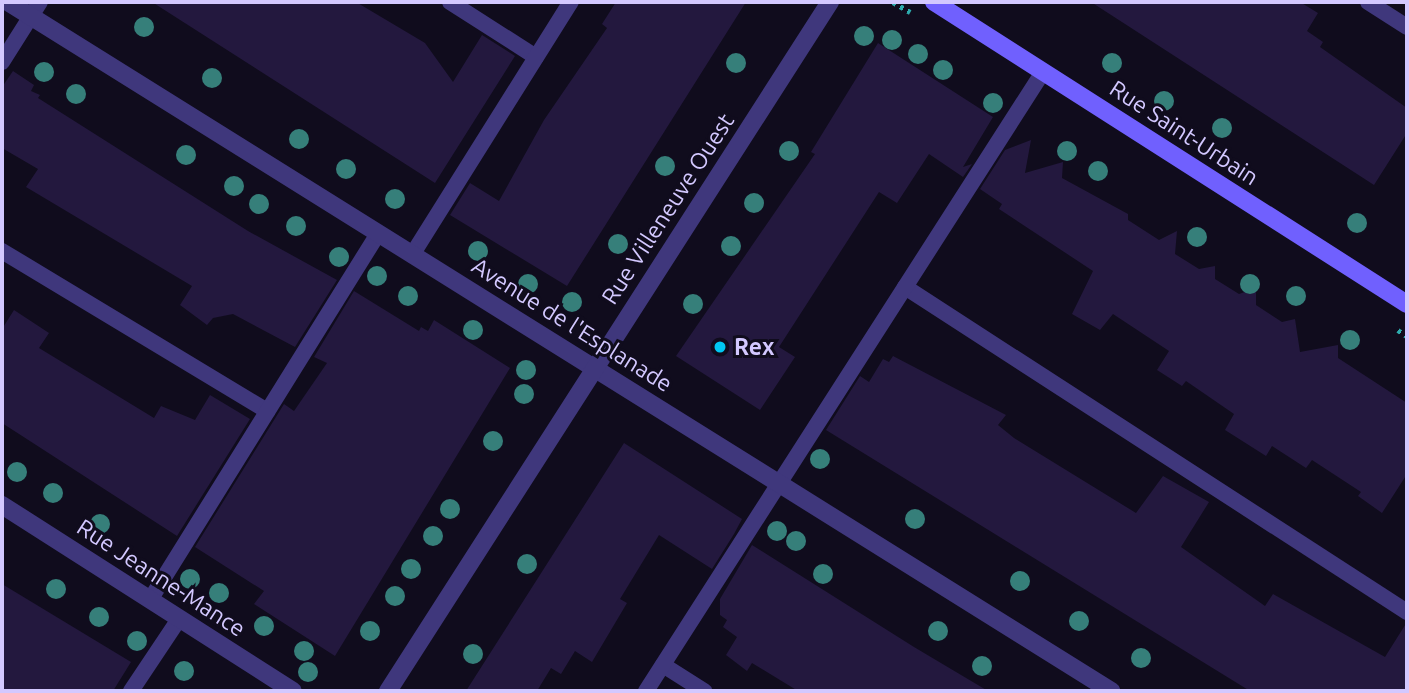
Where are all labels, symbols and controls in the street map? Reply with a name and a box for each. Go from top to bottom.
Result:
street label: Rue Saint-Urbain [1105,75,1263,191]
street label: Rue Villeneuve Ouest [596,108,740,310]
street label: Avenue de l'Esplanade [467,252,677,398]
place label: Rex [734,333,774,361]
marker: Rex [712,339,728,355]
street label: Rue Jeanne-Mance [72,513,250,643]

